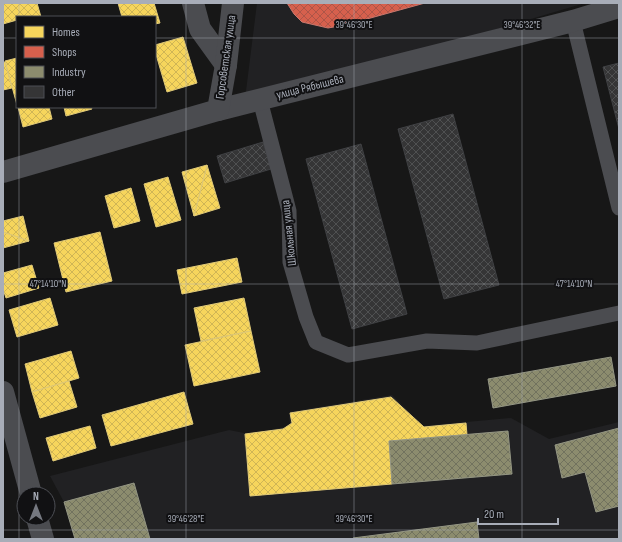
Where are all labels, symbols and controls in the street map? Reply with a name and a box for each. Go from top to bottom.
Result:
street label: Горсоветская улица [213,14,239,100]
legend [16,16,156,108]
text: 39°46'30"E [335,19,373,31]
text: 39°46'32"E [504,19,540,31]
text: Homes [52,25,80,40]
text: Shops [52,45,77,60]
text: Industry [52,65,86,80]
street label: улица Рябышева [275,71,346,103]
text: Other [52,85,76,100]
street label: Школьная улица [278,199,300,267]
text: 47°14'10"N [30,278,66,290]
text: 47°14'10"N [556,278,592,290]
north arrow [16,486,56,526]
text: N [33,490,39,503]
scale bar [478,500,558,526]
text: 20 m [484,507,504,522]
text: 39°46'28"E [168,513,204,525]
text: 39°46'30"E [335,513,373,525]

